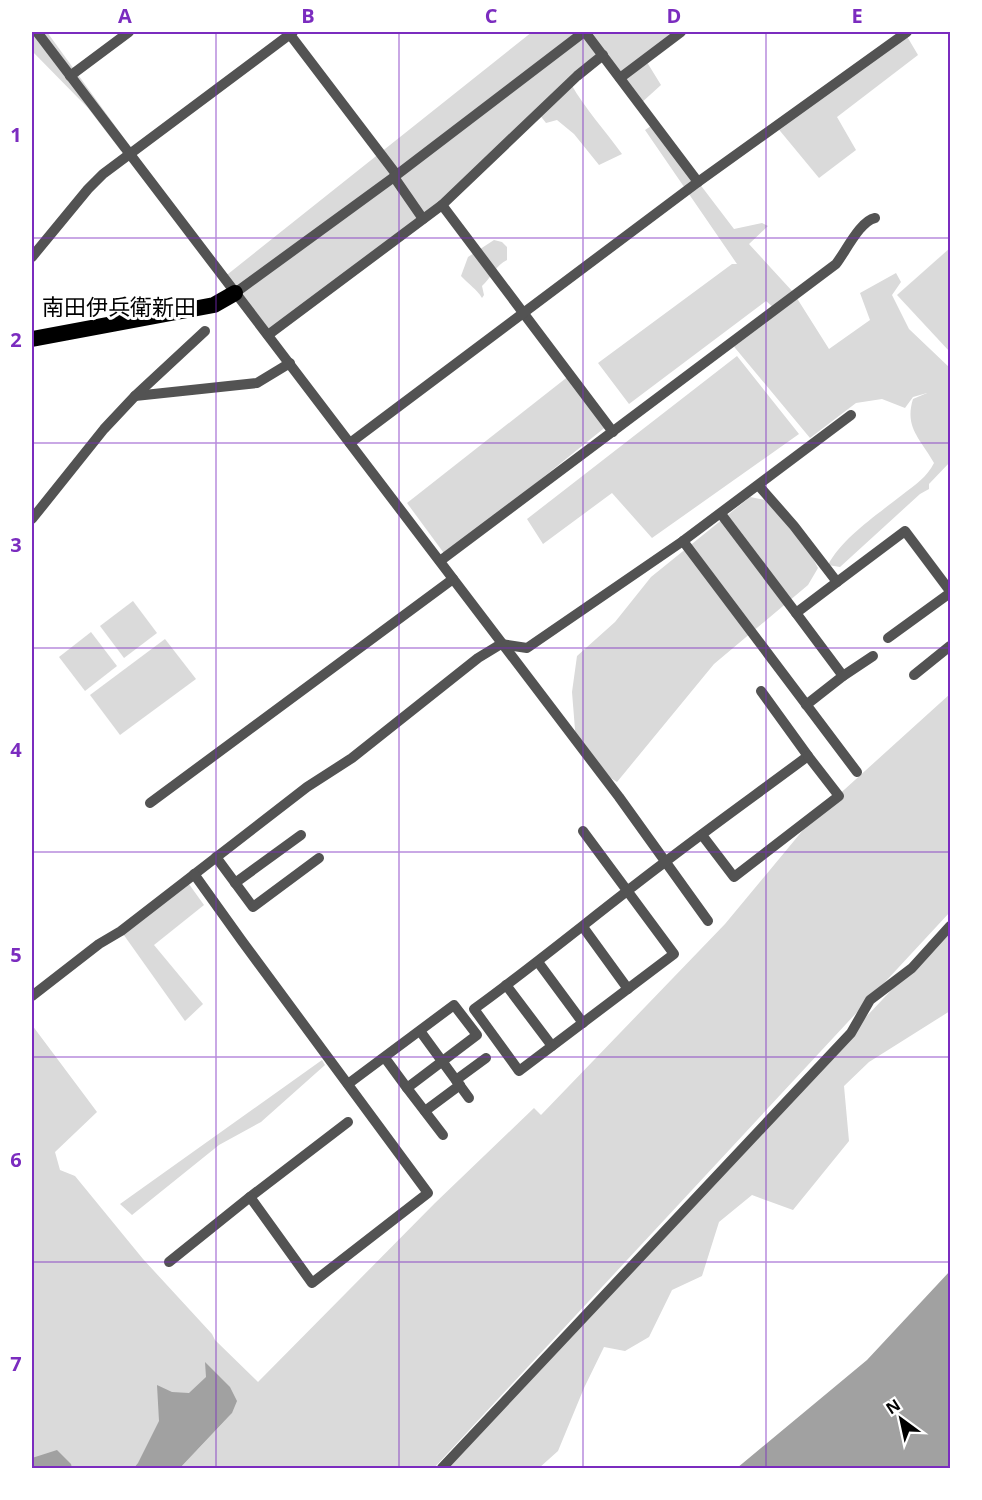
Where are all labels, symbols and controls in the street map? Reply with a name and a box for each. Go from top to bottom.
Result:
text: A [118,2,132,29]
text: B [301,2,315,29]
text: C [485,2,498,29]
text: D [667,2,681,29]
text: E [851,2,863,29]
text: 1 [10,121,22,148]
district label: 南田伊兵衛新田 [42,291,196,321]
text: 2 [10,326,22,353]
text: 3 [10,531,22,558]
text: 4 [10,736,22,763]
text: 5 [10,941,22,968]
text: 6 [10,1146,22,1173]
text: 7 [10,1350,22,1377]
north arrow [871,1389,931,1449]
text: N [881,1394,904,1419]

